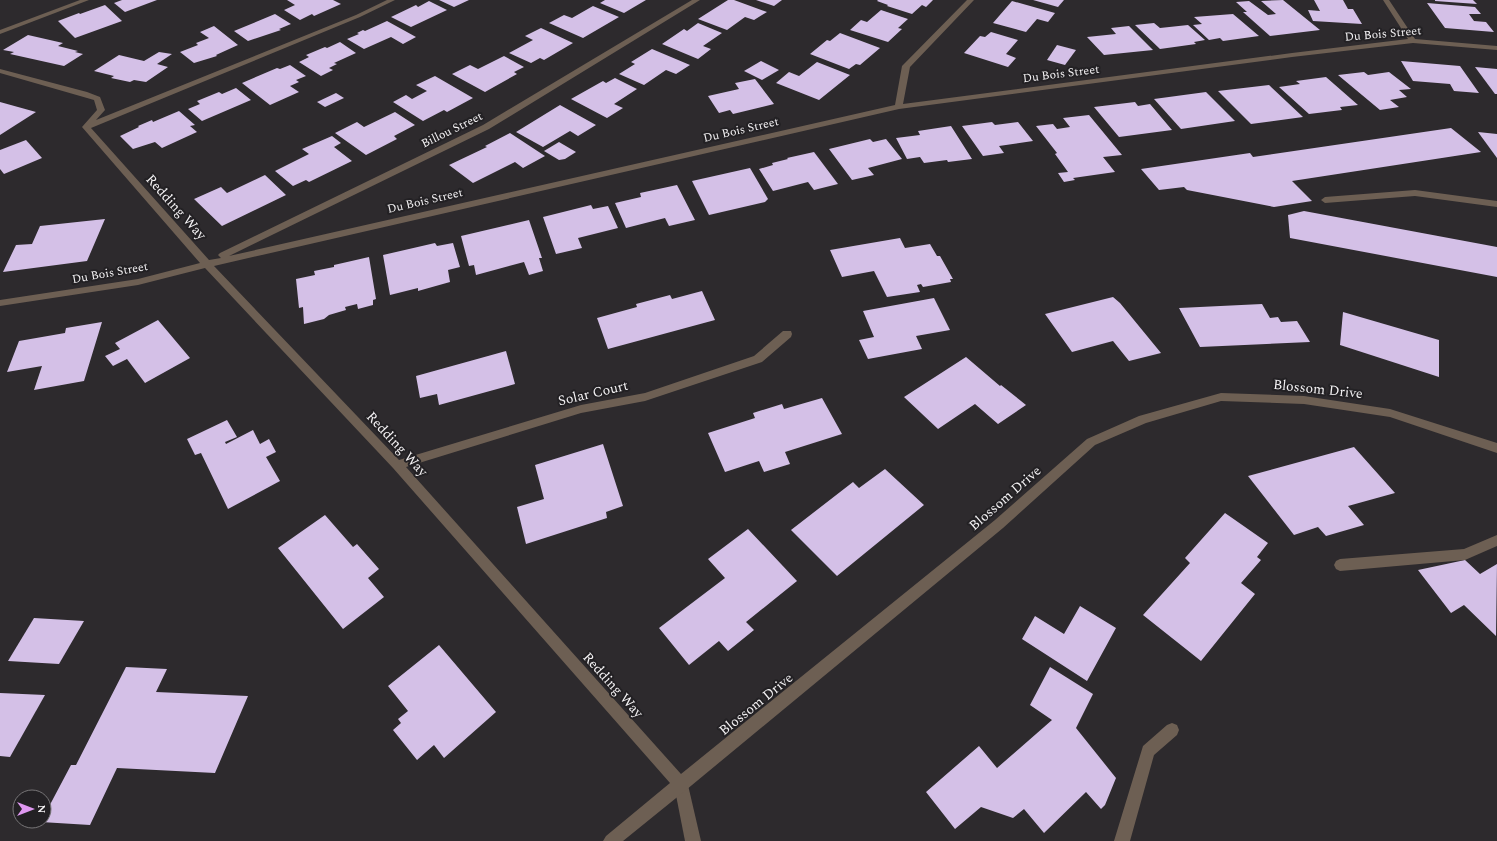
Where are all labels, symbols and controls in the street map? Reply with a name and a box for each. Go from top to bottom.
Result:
street label: Du Bois Street [1344,21,1422,47]
street label: Du Bois Street [1022,60,1100,88]
street label: Billou Street [418,107,486,153]
street label: Du Bois Street [701,112,781,148]
street label: Redding Way [141,169,212,246]
street label: Du Bois Street [385,183,465,219]
street label: Du Bois Street [70,257,150,289]
street label: Blossom Drive [1272,374,1364,404]
street label: Solar Court [556,375,630,411]
street label: Redding Way [361,407,434,482]
street label: Blossom Drive [964,460,1046,535]
street label: Redding Way [578,647,649,724]
street label: Blossom Drive [714,667,798,741]
north arrow [12,789,52,829]
text: N [33,805,50,814]

